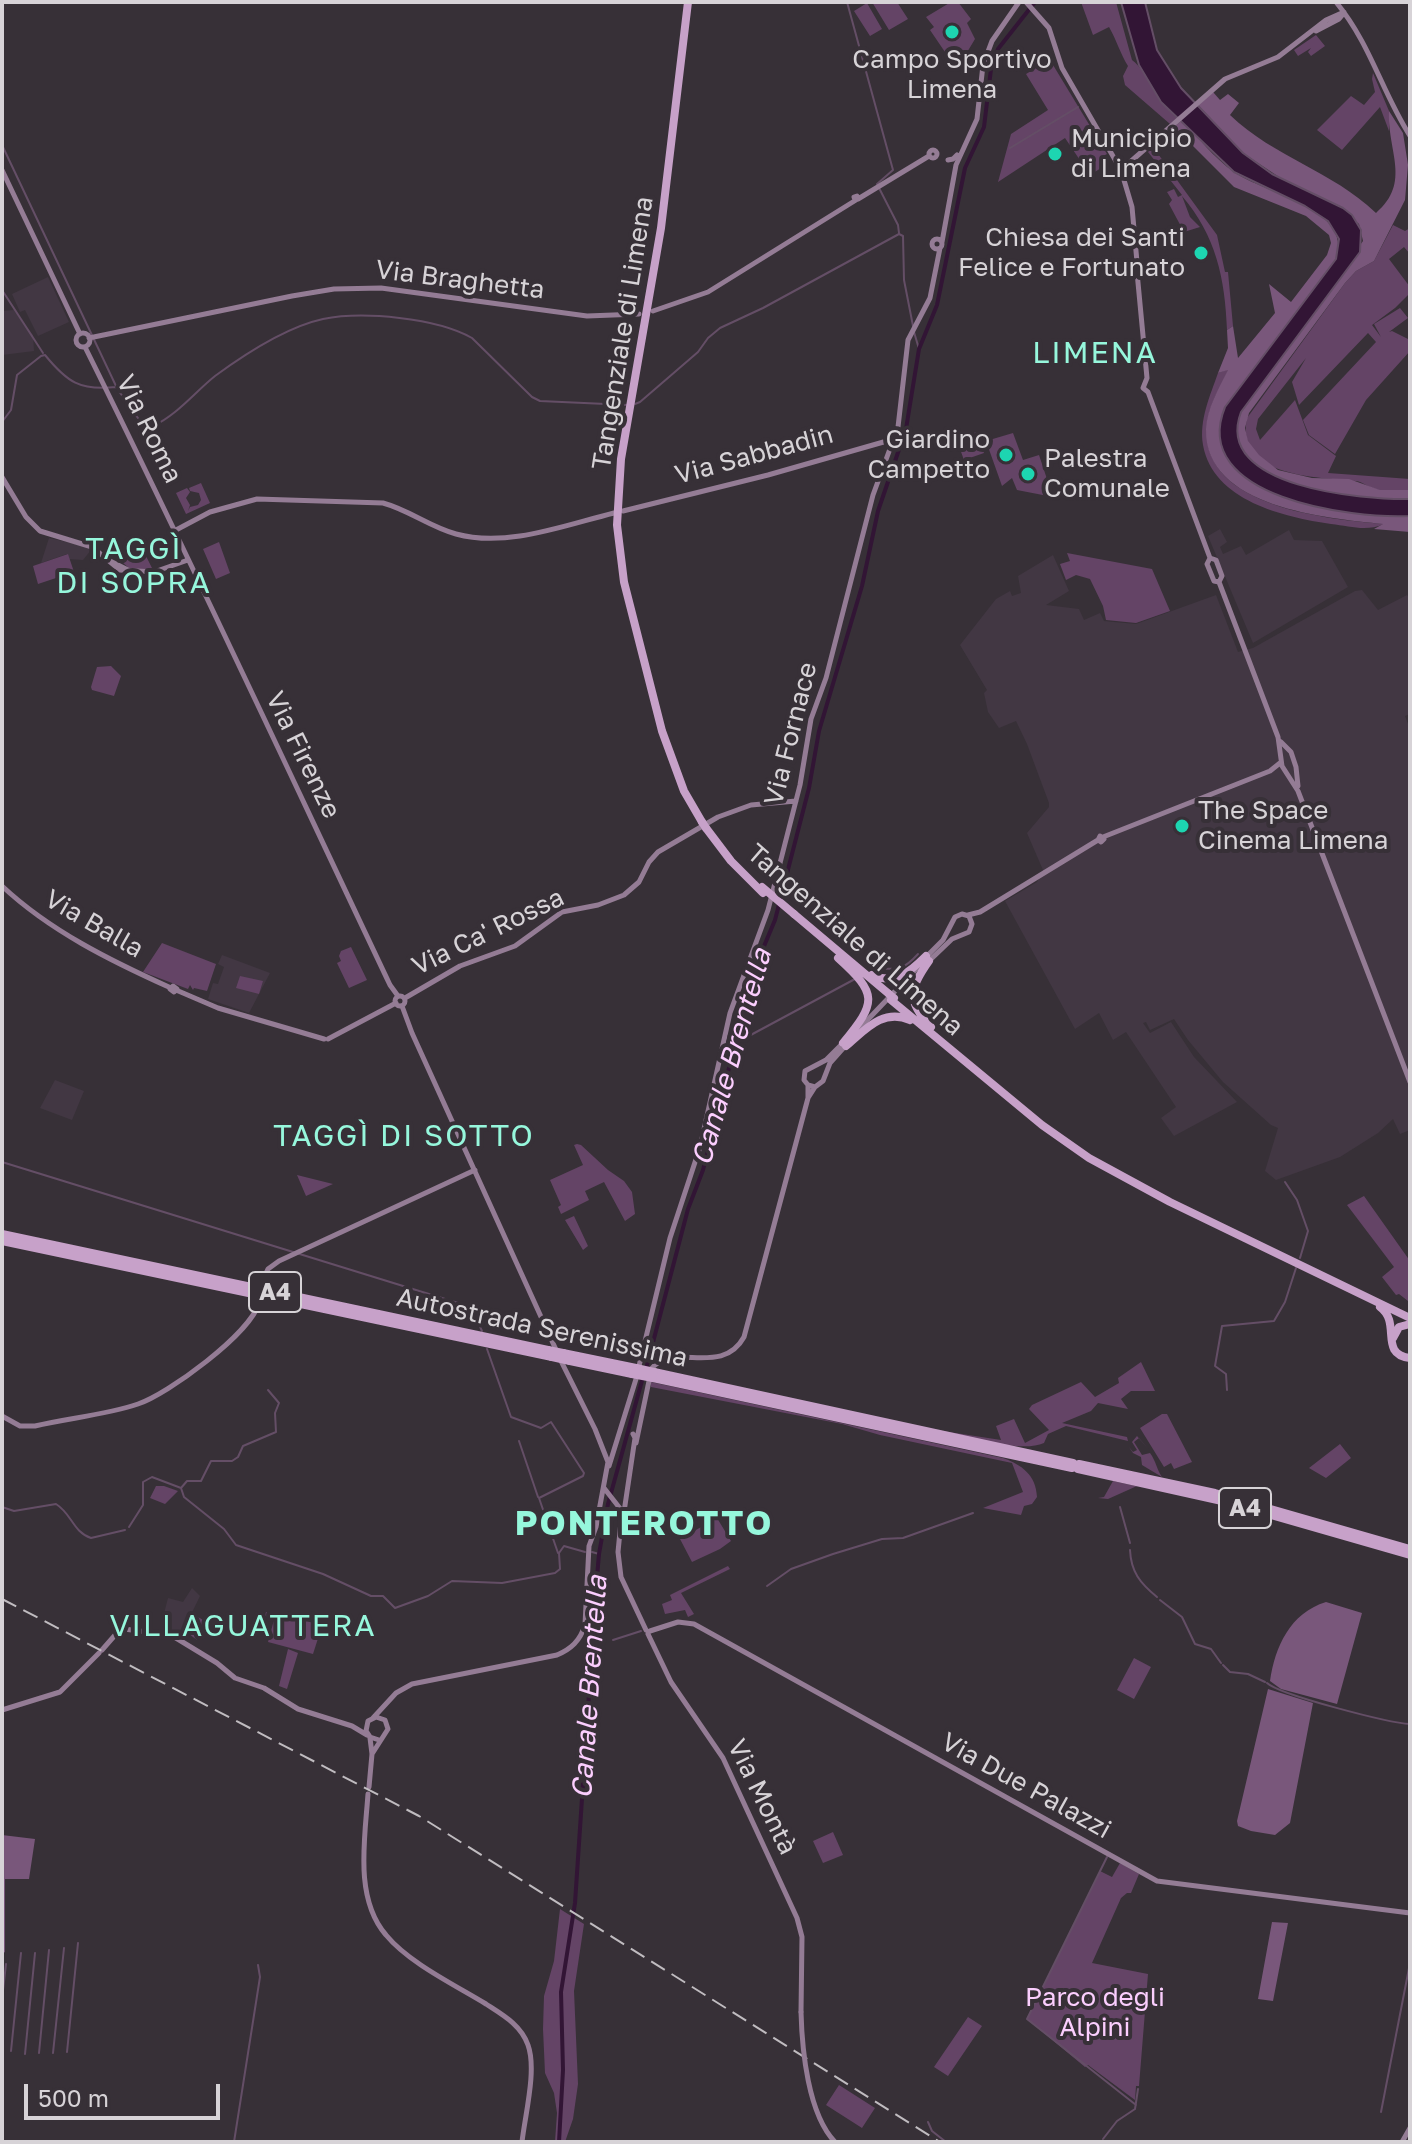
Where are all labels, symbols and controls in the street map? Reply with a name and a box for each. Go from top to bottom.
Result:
marker: Campo Sportivo Limena [943,23,961,41]
place label: Campo Sportivo Limena [852,44,1052,106]
place label: Municipio di Limena [1071,123,1192,184]
marker: Municipio di Limena [1046,145,1064,163]
street label: Tangenziale di Limena [586,194,660,472]
place label: Chiesa dei Santi Felice e Fortunato [958,222,1185,284]
marker: Chiesa dei Santi Felice e Fortunato [1192,244,1210,262]
street label: Via Braghetta [374,254,546,306]
district label: LIMENA [1032,335,1158,371]
street label: Via Roma [109,370,189,488]
street label: Via Sabbadin [671,419,837,491]
place label: Giardino Campetto [867,424,990,486]
place label: Palestra Comunale [1044,443,1170,504]
marker: Giardino Campetto [997,446,1015,464]
marker: Palestra Comunale [1019,465,1037,483]
district label: TAGGÌ DI SOPRA [56,531,212,602]
street label: Via Fornace [758,659,824,809]
street label: Via Firenze [259,686,347,824]
place label: The Space Cinema Limena [1198,795,1388,856]
marker: The Space Cinema Limena [1173,817,1191,835]
street label: Tangenziale di Limena [741,838,969,1042]
street label: Via Ca' Rossa [407,882,569,982]
street label: Via Balla [39,883,149,965]
water label: Canale Brentella [685,945,779,1169]
district label: TAGGÌ DI SOTTO [273,1118,535,1154]
road number: A4 [249,1272,301,1312]
street label: Autostrada Serenissima [394,1282,690,1374]
road number: A4 [1219,1488,1271,1528]
district label: PONTEROTTO [515,1504,773,1544]
water label: Canale Brentella [565,1574,615,1800]
district label: VILLAGUATTERA [109,1608,377,1644]
street label: Via Due Palazzi [936,1726,1116,1846]
street label: Via Montà [721,1734,803,1860]
park label: Parco degli Alpini [1025,1982,1165,2044]
scale bar [28,2068,224,2118]
text: 500 m [38,2083,109,2112]

